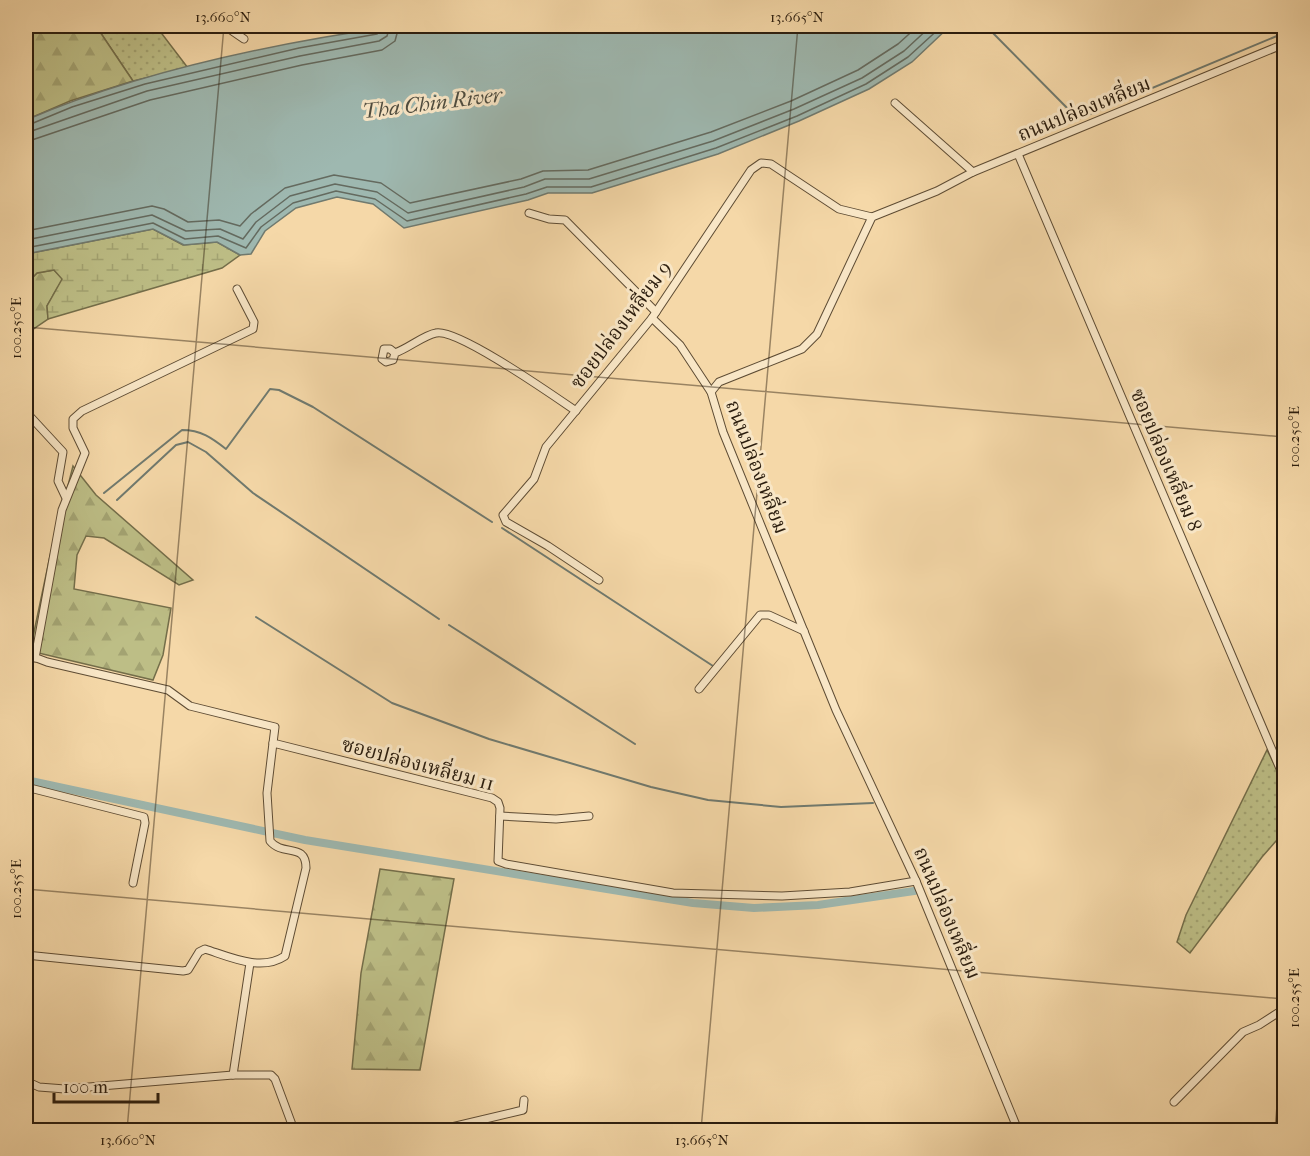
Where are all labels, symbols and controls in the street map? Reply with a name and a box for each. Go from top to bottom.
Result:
text: 13.660°N [195,8,252,26]
text: 13.665°N [770,8,825,26]
street label: ถนนปล่องเหลี่ยม [1013,68,1154,146]
water label: Tha Chin River [361,82,505,123]
street label: ซอยปล่องเหลี่ยม 9 [563,254,676,393]
text: 100.250°E [7,297,25,359]
street label: ซอยปล่องเหลี่ยม 8 [1126,384,1210,535]
street label: ถนนปล่องเหลี่ยม [721,395,797,537]
text: 100.250°E [1285,406,1303,468]
street label: ซอยปล่องเหลี่ยม 11 [339,729,498,795]
street label: ถนนปล่องเหลี่ยม [909,842,989,983]
text: 100.255°E [7,859,25,919]
text: 100.255°E [1285,968,1303,1028]
scale bar [54,1066,158,1104]
text: 100 m [63,1077,108,1098]
text: 13.660°N [100,1131,157,1149]
text: 13.665°N [675,1131,730,1149]

